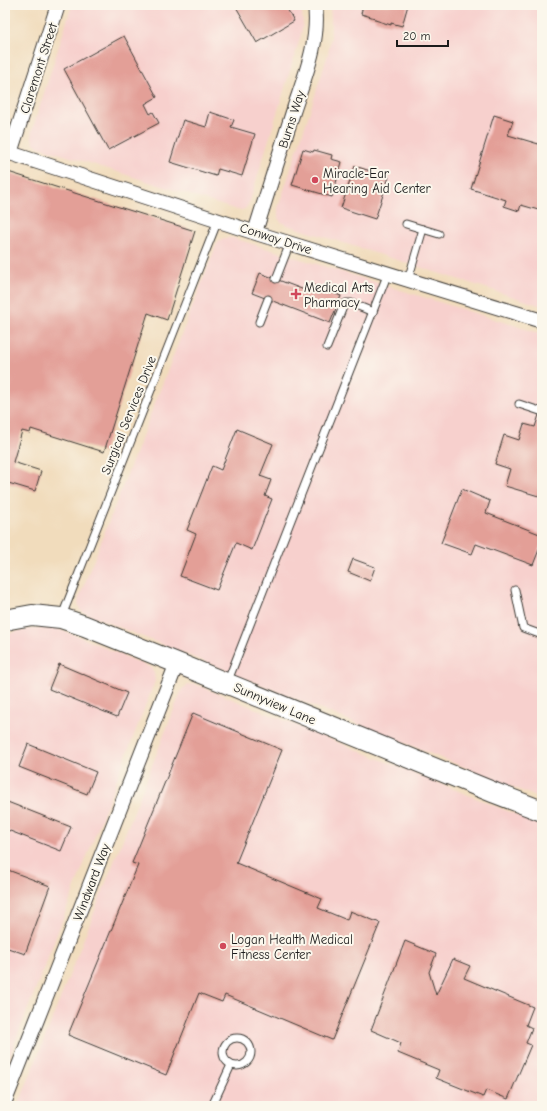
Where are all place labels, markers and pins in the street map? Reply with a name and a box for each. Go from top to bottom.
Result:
place label: Miracle-Ear Hearing Aid Center [323,166,431,196]
marker: Miracle-Ear Hearing Aid Center [310,175,320,185]
place label: Medical Arts Pharmacy [304,280,373,310]
marker: Medical Arts Pharmacy [291,289,301,299]
place label: Logan Health Medical Fitness Center [231,932,353,962]
marker: Logan Health Medical Fitness Center [218,941,228,951]

